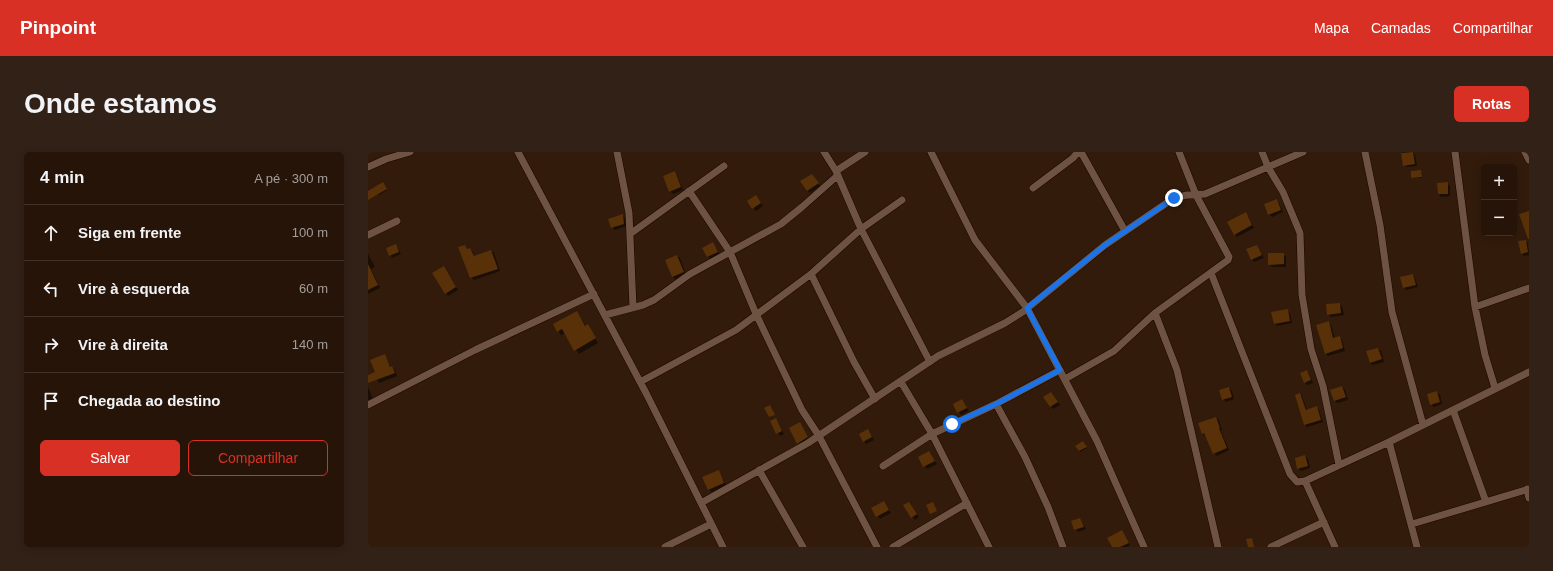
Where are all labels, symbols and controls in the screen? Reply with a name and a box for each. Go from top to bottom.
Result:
text: Pinpoint [20,17,96,38]
text: Mapa [1314,20,1349,36]
text: Camadas [1371,20,1431,36]
text: Compartilhar [1453,20,1533,36]
button: Rotas [1454,86,1529,122]
text: Onde estamos [24,88,217,119]
map controls [1481,164,1517,236]
button: + [1481,164,1517,200]
text: 4 min [40,168,84,187]
text: A pé · 300 m [254,171,328,186]
route end [1165,189,1183,207]
button: − [1481,200,1517,236]
icon: ahead [40,222,62,244]
text: Siga em frente [78,224,181,241]
text: 100 m [292,225,328,240]
icon: left [40,278,62,300]
text: Vire à esquerda [78,280,189,297]
text: 60 m [299,281,328,296]
icon: right [40,334,62,356]
text: Vire à direita [78,336,168,353]
text: 140 m [292,337,328,352]
icon: arrive [40,390,62,412]
text: Chegada ao destino [78,392,221,409]
route start [943,415,961,433]
button: Salvar [40,440,180,476]
button: Compartilhar [188,440,328,476]

